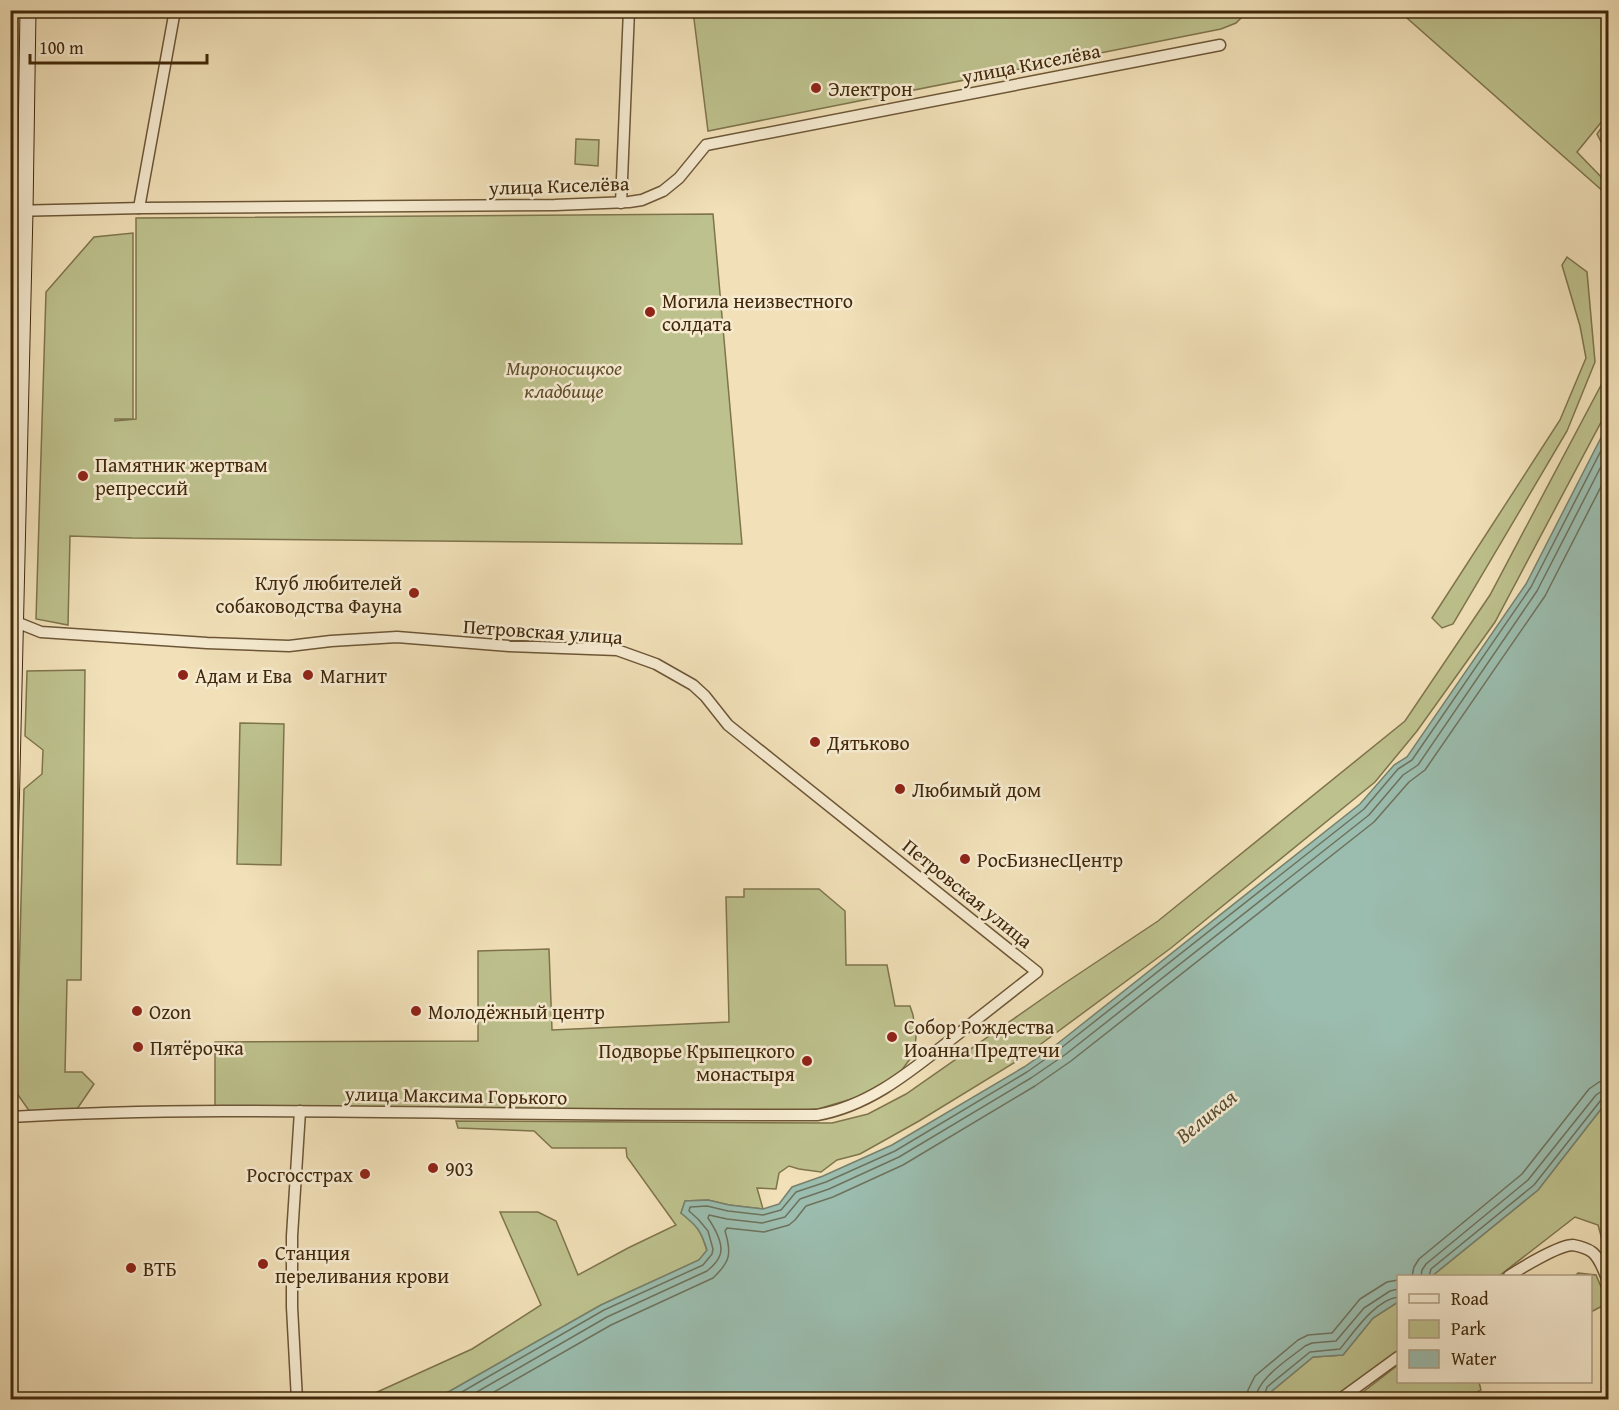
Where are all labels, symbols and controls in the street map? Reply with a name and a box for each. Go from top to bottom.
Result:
scale bar [30,27,207,65]
text: 100 m [39,34,84,61]
street label: улица Киселёва [958,35,1103,91]
place label: Электрон [828,74,913,103]
marker: Электрон [809,81,823,95]
street label: улица Киселёва [487,168,630,202]
place label: Могила неизвестного солдата [662,286,853,338]
marker: Могила неизвестного солдата [643,305,657,319]
park label: Мироносицкое кладбище [506,353,622,405]
place label: Памятник жертвам репрессий [95,450,268,502]
marker: Памятник жертвам репрессий [76,469,90,483]
place label: Клуб любителей собаководства Фауна [216,568,402,620]
marker: Клуб любителей собаководства Фауна [407,586,421,600]
street label: Петровская улица [462,611,624,651]
place label: Адам и Ева [195,661,292,690]
place label: Магнит [320,661,387,690]
marker: Адам и Ева [176,668,190,682]
marker: Магнит [301,668,315,682]
place label: Дятьково [826,728,910,757]
marker: Дятьково [808,735,822,749]
place label: Любимый дом [912,775,1041,804]
marker: Любимый дом [893,782,907,796]
street label: Петровская улица [897,831,1040,955]
place label: РосБизнесЦентр [977,845,1123,874]
marker: РосБизнесЦентр [958,852,972,866]
place label: Ozon [149,997,191,1026]
place label: Молодёжный центр [428,997,605,1026]
marker: Ozon [130,1004,144,1018]
marker: Молодёжный центр [409,1004,423,1018]
place label: Собор Рождества Иоанна Предтечи [904,1012,1060,1064]
marker: Собор Рождества Иоанна Предтечи [885,1030,899,1044]
place label: Пятёрочка [150,1033,244,1062]
place label: Подворье Крыпецкого монастыря [599,1036,795,1088]
marker: Пятёрочка [131,1040,145,1054]
marker: Подворье Крыпецкого монастыря [800,1054,814,1068]
street label: улица Максима Горького [343,1079,568,1111]
water label: Великая [1168,1082,1243,1151]
place label: 903 [445,1154,474,1183]
place label: Росгосстрах [247,1160,354,1189]
marker: 903 [426,1161,440,1175]
marker: Росгосстрах [358,1167,372,1181]
place label: Станция переливания крови [275,1238,449,1290]
place label: ВТБ [143,1254,177,1283]
marker: Станция переливания крови [256,1257,270,1271]
marker: ВТБ [124,1261,138,1275]
legend [1397,1275,1592,1383]
text: Road [1451,1285,1489,1312]
text: Park [1451,1315,1487,1342]
text: Water [1451,1345,1497,1372]

